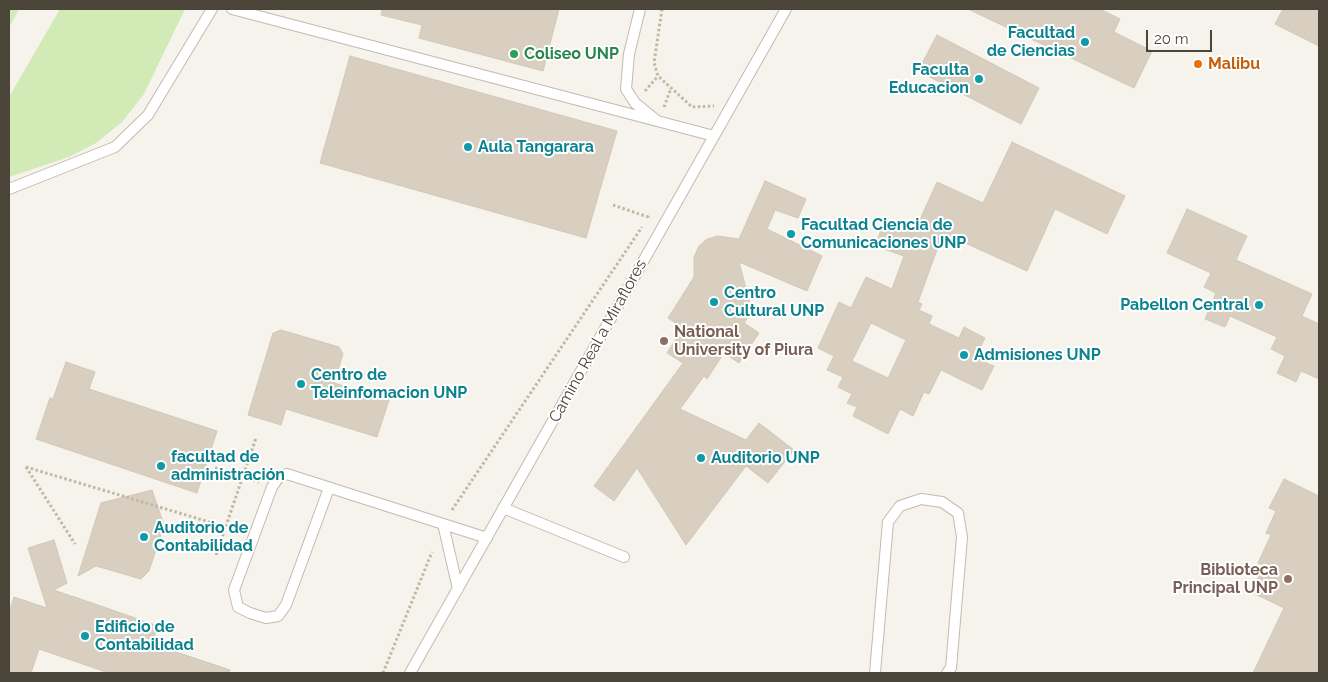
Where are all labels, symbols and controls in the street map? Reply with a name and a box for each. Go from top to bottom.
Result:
scale bar [1148,20,1214,52]
place label: Facultad de Ciencias [987,23,1075,61]
text: 20 m [1154,30,1189,48]
marker: Facultad de Ciencias [1079,36,1091,48]
place label: Coliseo UNP [524,44,619,64]
marker: Coliseo UNP [508,48,520,60]
place label: Malibu [1208,54,1260,74]
marker: Malibu [1192,58,1204,70]
place label: Faculta Educacion [889,60,969,98]
marker: Faculta Educacion [973,73,985,85]
place label: Aula Tangarara [478,137,594,157]
marker: Aula Tangarara [462,141,474,153]
place label: Facultad Ciencia de Comunicaciones UNP [801,215,966,253]
marker: Facultad Ciencia de Comunicaciones UNP [785,228,797,240]
street label: Camino Real a Miraflores [545,256,651,426]
place label: Centro Cultural UNP [724,283,824,321]
place label: Pabellon Central [1120,295,1249,315]
marker: Centro Cultural UNP [708,296,720,308]
marker: Pabellon Central [1253,299,1265,311]
place label: National University of Piura [674,322,813,360]
marker: National University of Piura [658,335,670,347]
place label: Admisiones UNP [974,345,1101,365]
marker: Admisiones UNP [958,349,970,361]
place label: Centro de Teleinfomacion UNP [311,365,467,403]
marker: Centro de Teleinfomacion UNP [295,378,307,390]
place label: facultad de administración [171,447,285,485]
place label: Auditorio UNP [711,448,820,468]
marker: Auditorio UNP [695,452,707,464]
marker: facultad de administración [155,460,167,472]
place label: Auditorio de Contabilidad [154,518,253,556]
marker: Auditorio de Contabilidad [138,531,150,543]
place label: Biblioteca Principal UNP [1173,560,1278,598]
marker: Biblioteca Principal UNP [1282,573,1294,585]
place label: Edificio de Contabilidad [95,617,194,655]
marker: Edificio de Contabilidad [79,630,91,642]

